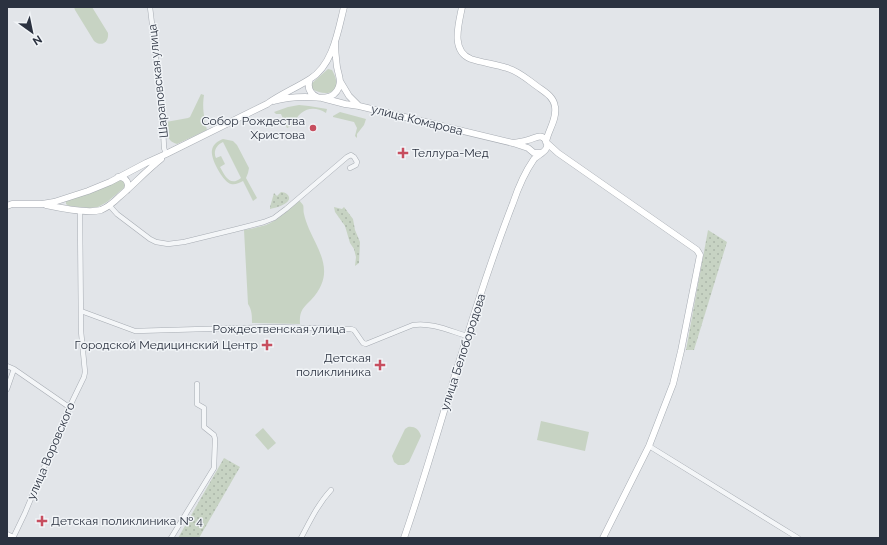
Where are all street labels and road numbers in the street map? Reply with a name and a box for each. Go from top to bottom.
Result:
street label: Шараповская улица [145,23,171,139]
street label: улица Комарова [370,102,464,138]
street label: улица Белобородова [438,292,488,412]
street label: Рождественская улица [212,322,346,336]
street label: улица Воровского [24,400,78,502]

